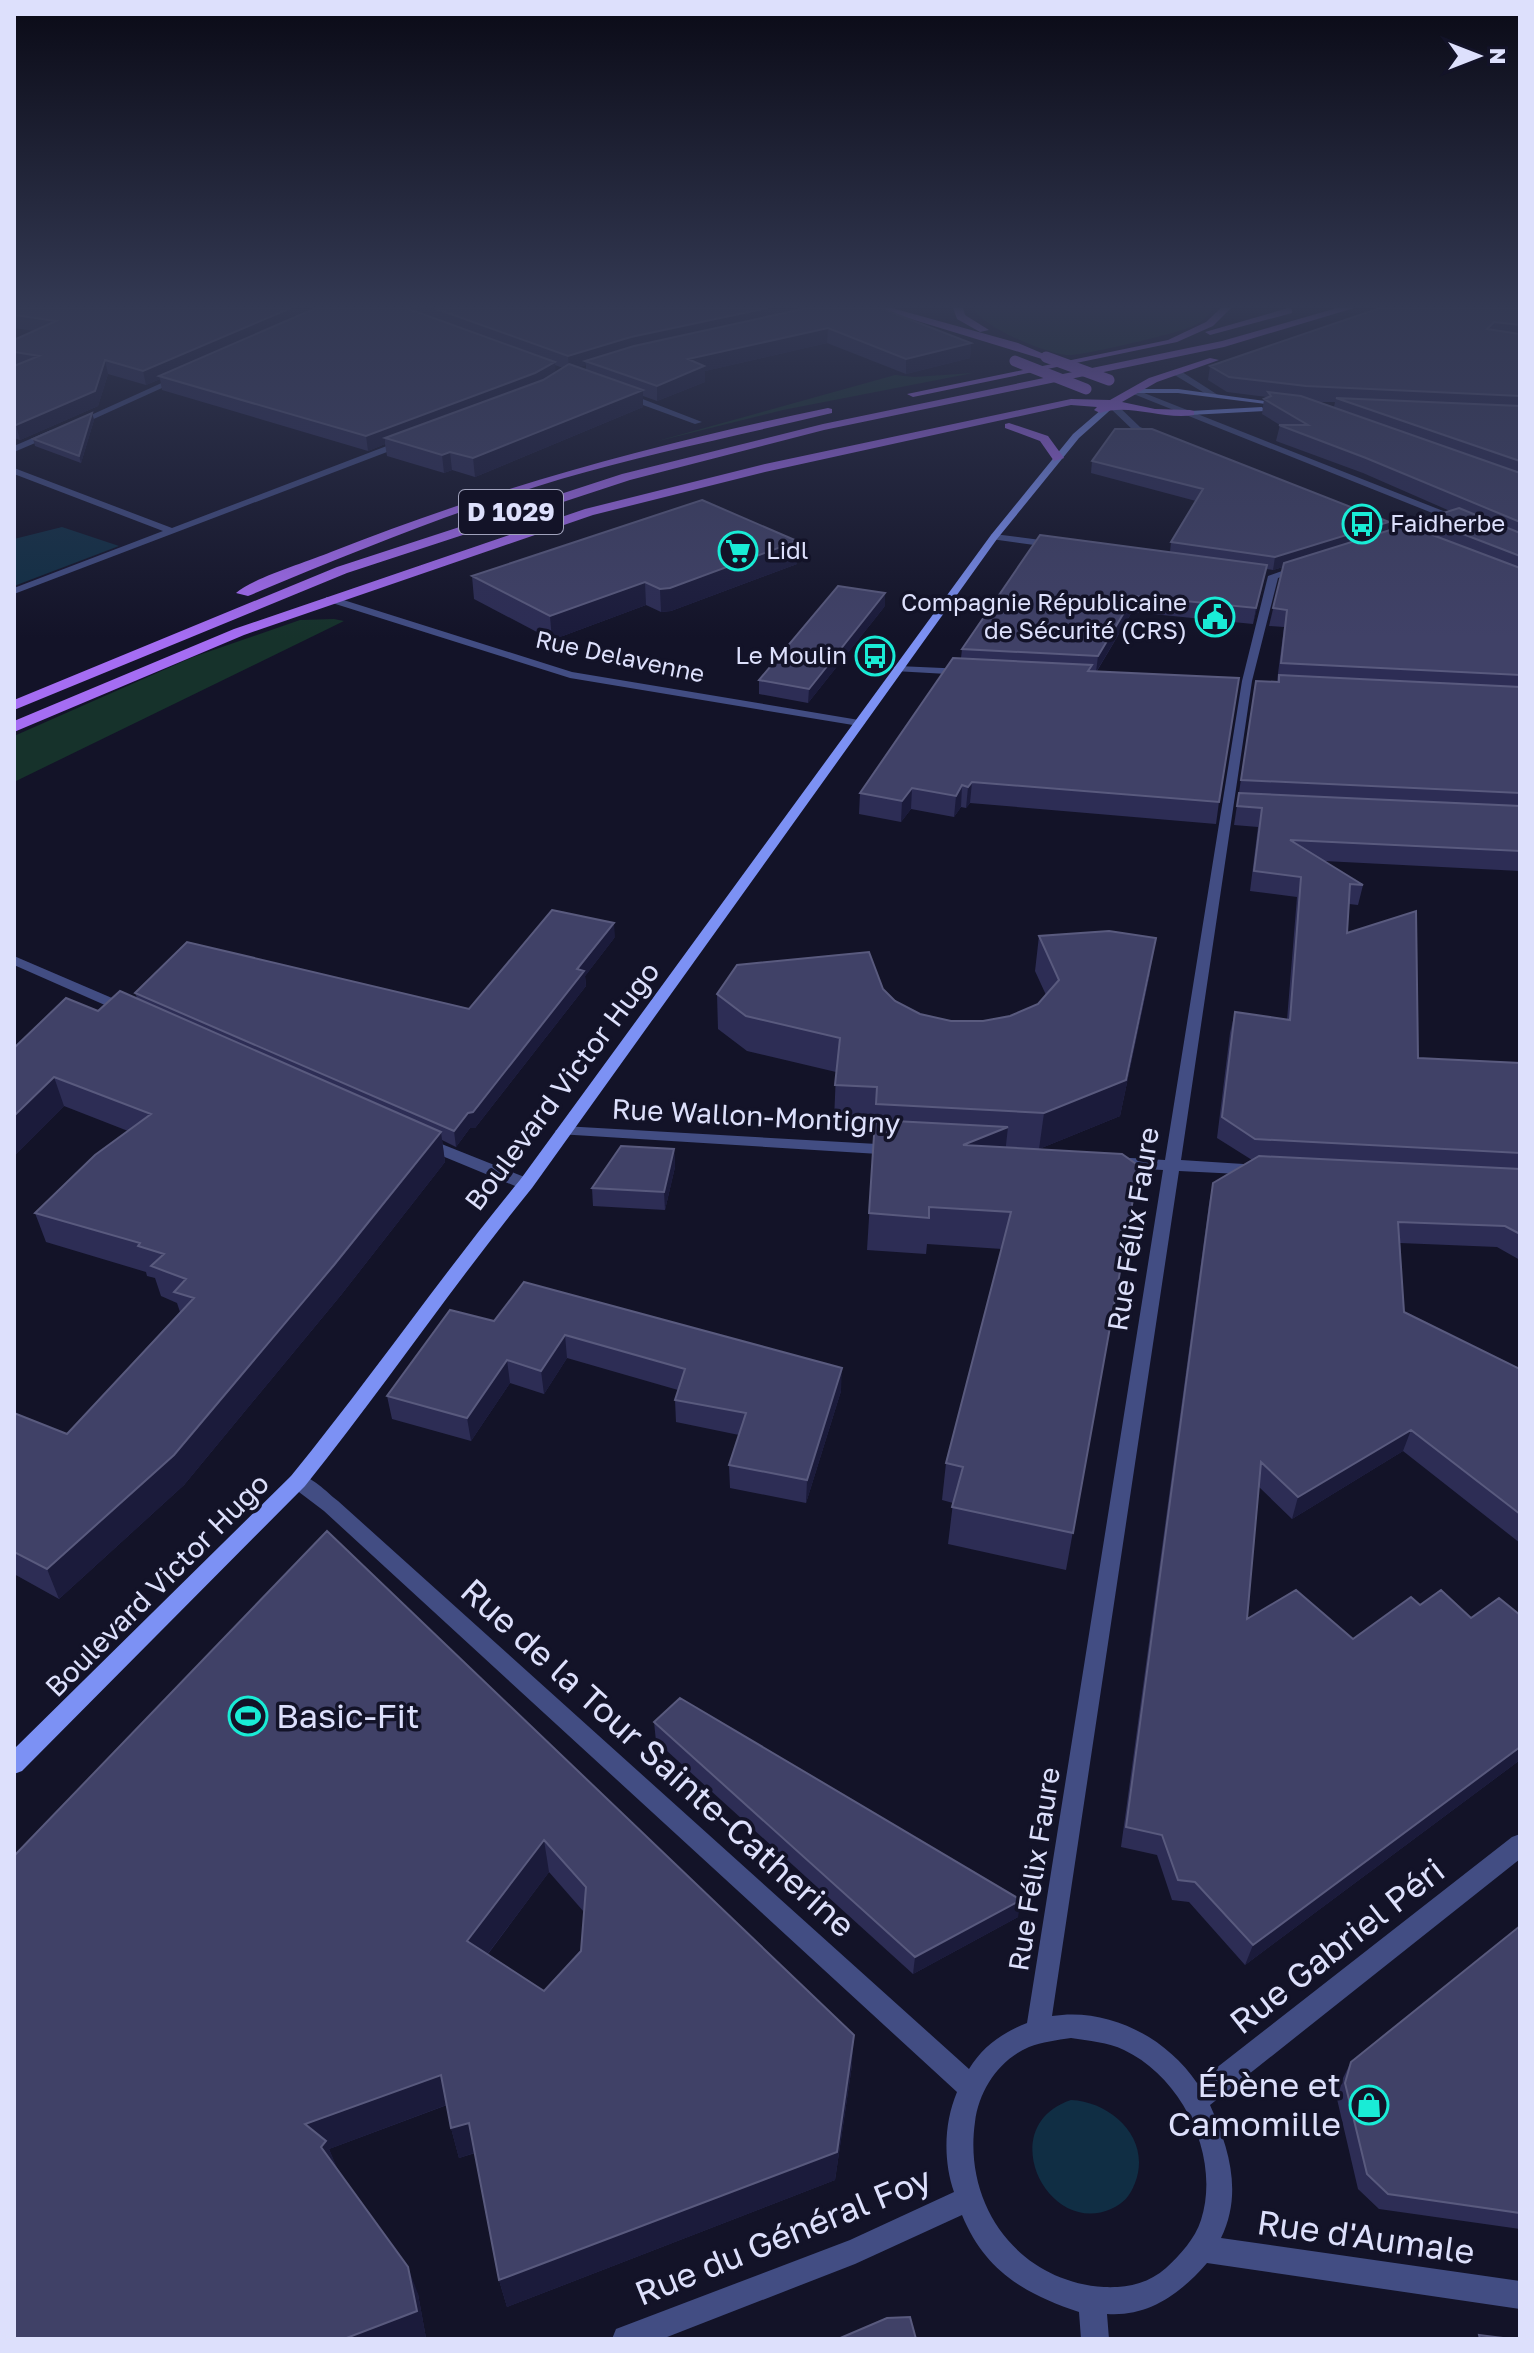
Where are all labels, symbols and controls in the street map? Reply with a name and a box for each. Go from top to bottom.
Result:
north arrow [1438,16,1518,96]
text: N [1485,48,1512,64]
road number: D 1029 [459,490,563,534]
bus stop icon: Faidherbe [1341,503,1383,545]
place label: Faidherbe [1390,508,1505,537]
supermarket icon: Lidl [717,530,759,572]
place label: Lidl [766,535,809,564]
place label: Compagnie Républicaine de Sécurité (CRS) [901,587,1187,644]
public building icon: Compagnie Républicaine de Sécurité (CRS) [1194,596,1236,638]
street label: Rue Delavenne [533,623,707,688]
bus stop icon: Le Moulin [854,635,896,677]
place label: Le Moulin [735,640,847,669]
street label: Boulevard Victor Hugo [458,955,666,1216]
street label: Rue Wallon-Montigny [611,1091,901,1140]
street label: Rue Félix Faure [1100,1125,1165,1333]
street label: Boulevard Victor Hugo [38,1466,275,1703]
street label: Rue de la Tour Sainte-Catherine [454,1570,864,1945]
sports icon: Basic-Fit [227,1695,269,1737]
place label: Basic-Fit [276,1695,420,1735]
street label: Rue Félix Faure [1001,1765,1066,1973]
street label: Rue Gabriel Péri [1221,1849,1451,2041]
place label: Ébène et Camomille [1168,2064,1341,2143]
shop icon: Ébène et Camomille [1348,2084,1390,2126]
street label: Rue du Général Foy [629,2157,936,2313]
street label: Rue d'Aumale [1255,2201,1477,2271]

